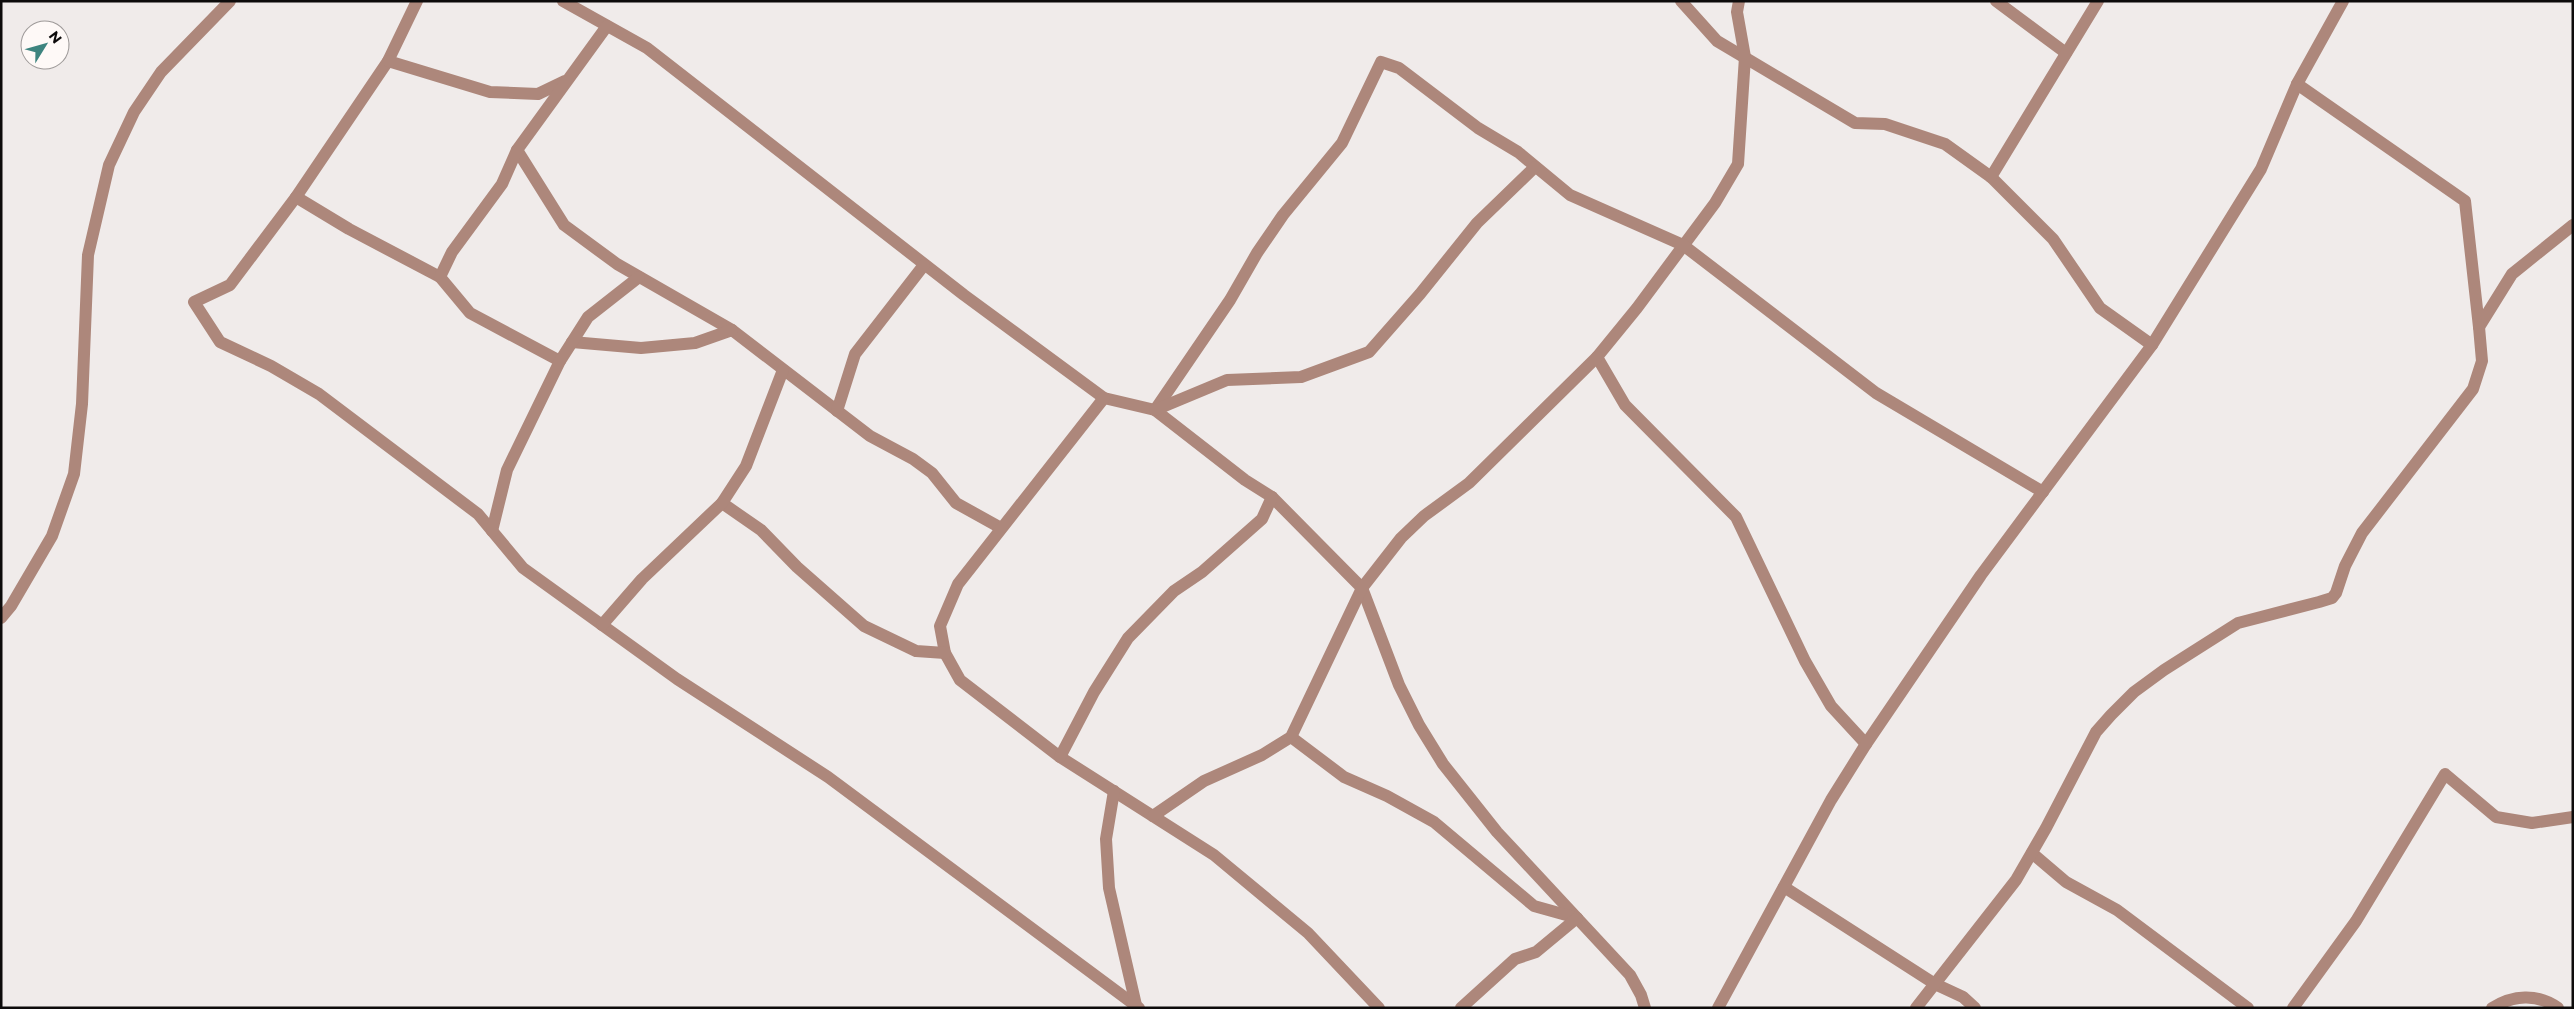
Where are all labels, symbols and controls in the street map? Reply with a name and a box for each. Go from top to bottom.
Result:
north arrow [20,20,70,70]
text: N [45,27,66,47]

